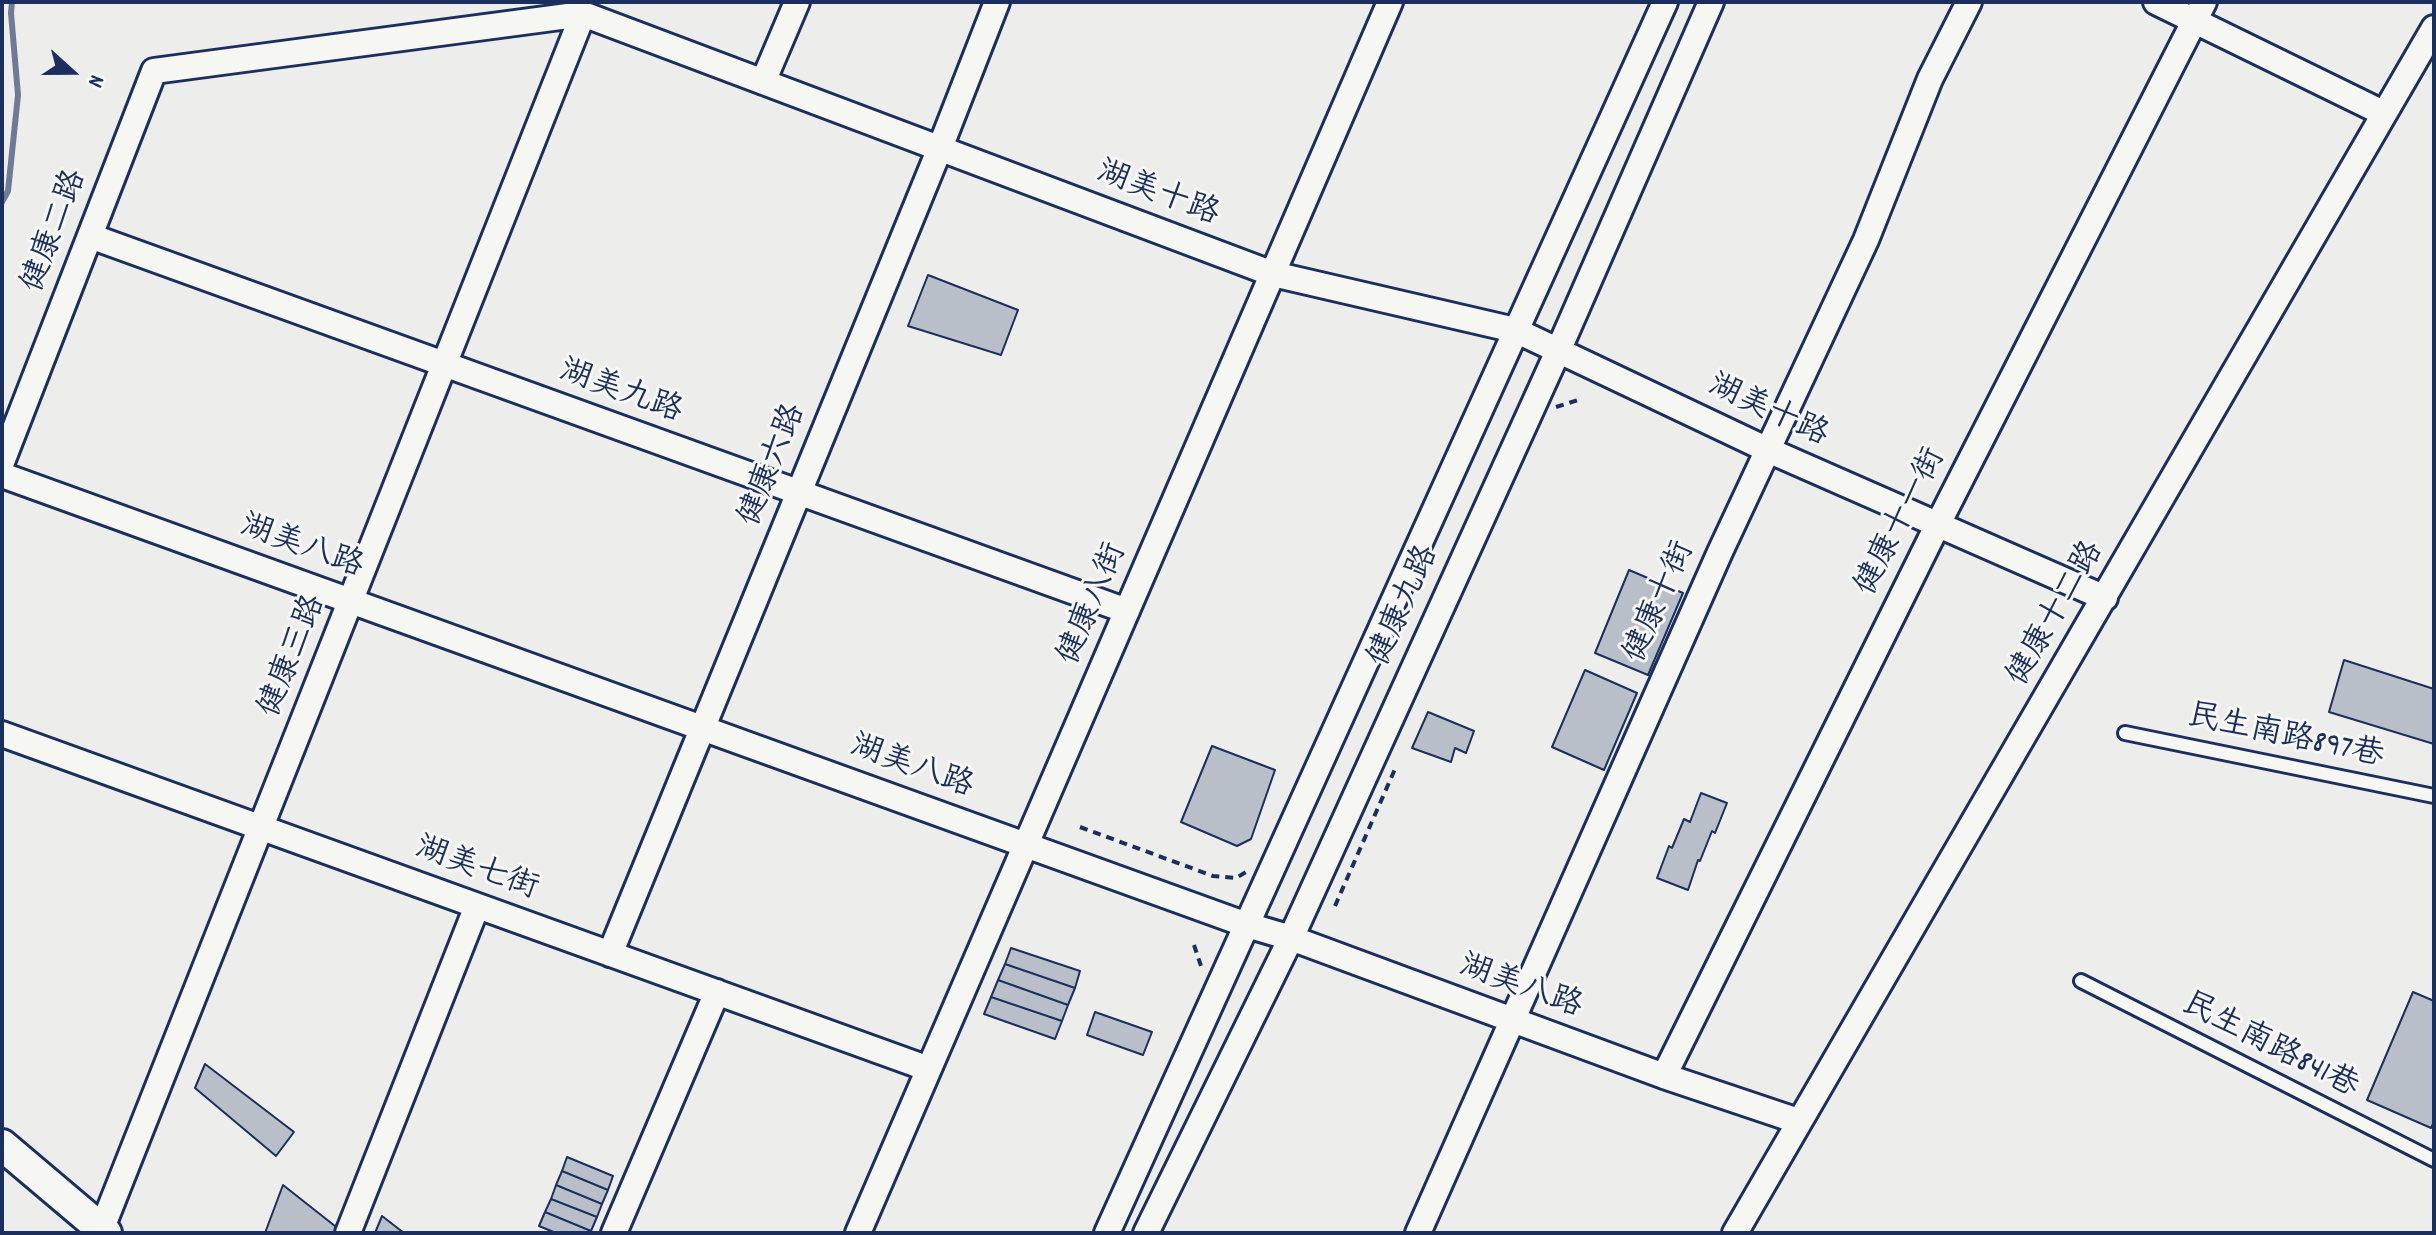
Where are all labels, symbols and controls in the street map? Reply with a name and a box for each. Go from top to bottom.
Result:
north arrow [32,32,112,112]
text: N [78,70,111,91]
street label: 湖美十路 [1090,155,1224,237]
street label: 健康二路 [16,165,98,299]
street label: 湖美九路 [553,354,687,434]
street label: 湖美十路 [1701,369,1833,457]
street label: 健康六路 [733,399,817,533]
street label: 健康十一街 [1850,443,1956,603]
street label: 湖美八路 [234,509,368,589]
street label: 健康十二路 [2001,536,2115,694]
street label: 健康十街 [1618,537,1706,669]
street label: 健康八街 [1052,539,1138,671]
street label: 健康九路 [1362,541,1450,673]
street label: 健康三路 [253,590,337,724]
street label: 民生南路897巷 [2183,699,2387,779]
street label: 湖美八路 [844,729,978,809]
street label: 湖美七街 [409,831,543,911]
street label: 湖美八路 [1453,949,1587,1029]
street label: 民生南路841巷 [2174,987,2364,1109]

